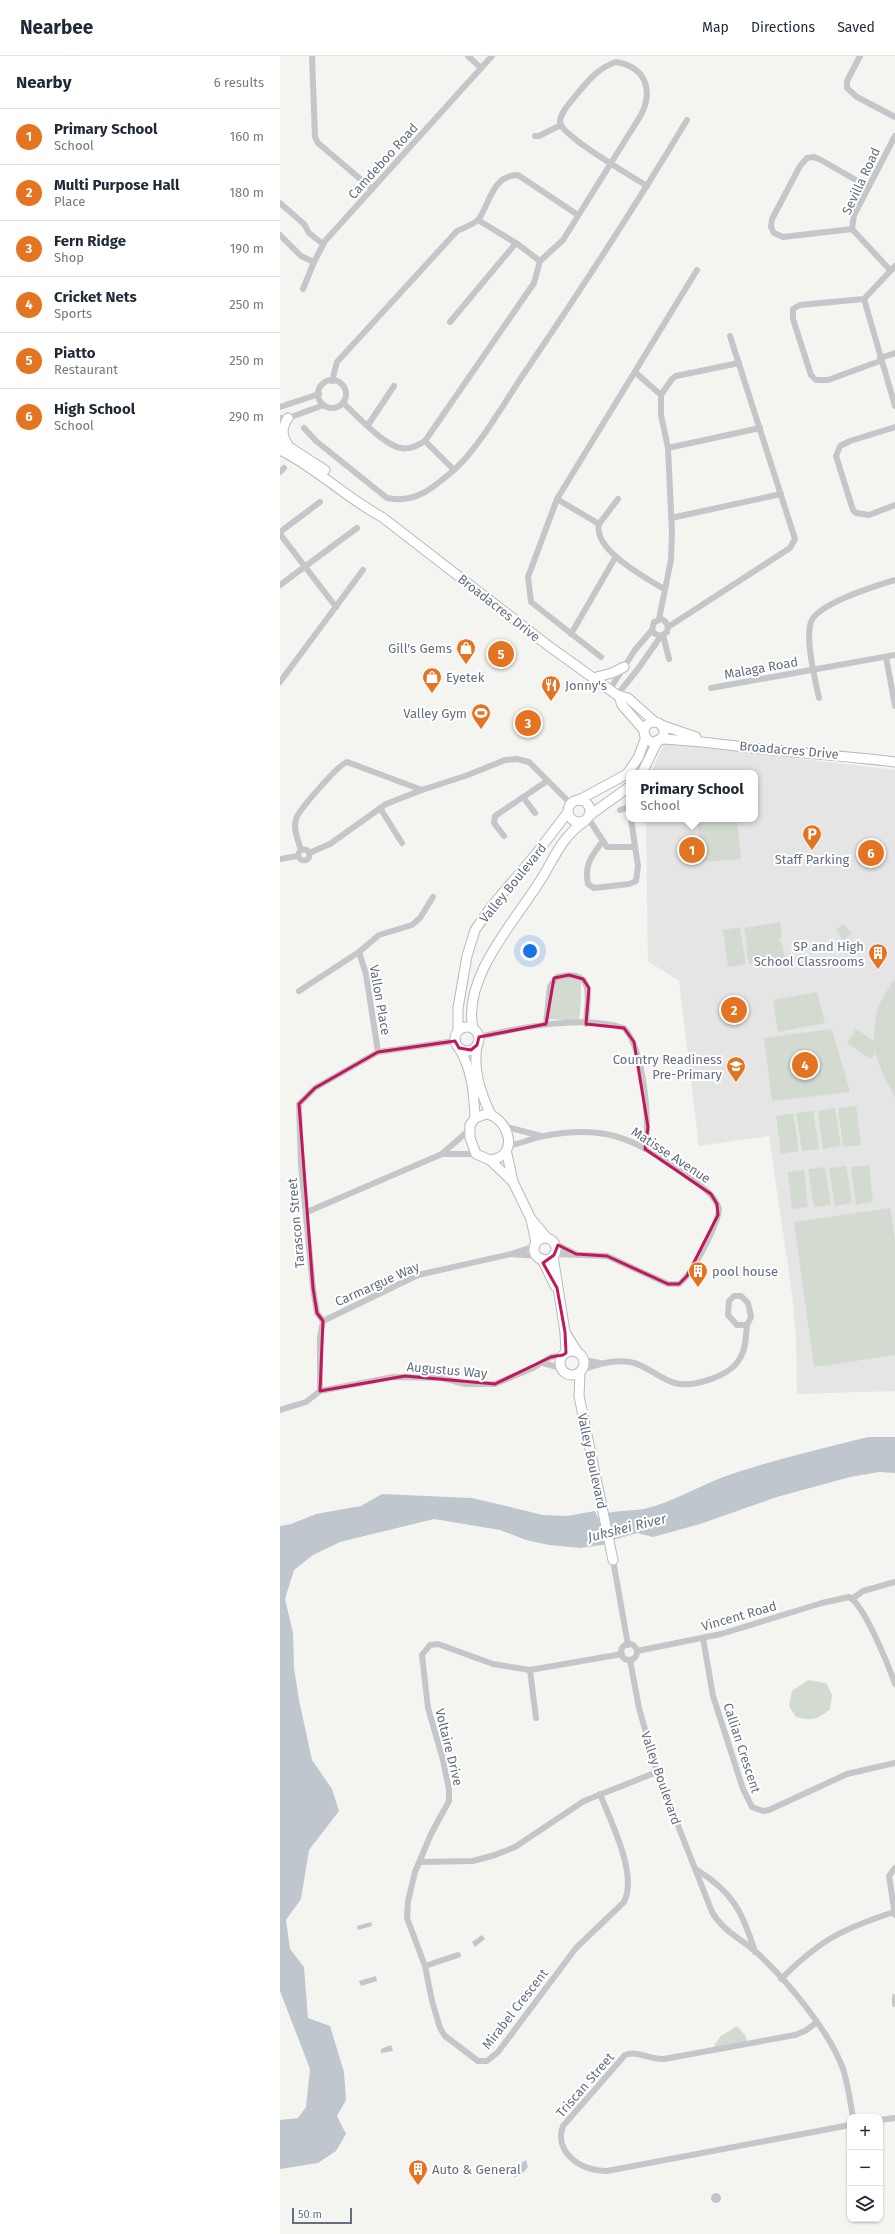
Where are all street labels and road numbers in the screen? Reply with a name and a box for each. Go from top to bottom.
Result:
street label: Camdeboo Road [345,120,421,202]
street label: Sevilla Road [839,145,883,217]
street label: Broadacres Drive [455,571,543,645]
street label: Malaga Road [723,654,799,682]
street label: Broadacres Drive [739,738,839,762]
street label: Valley Boulevard [476,840,550,926]
street label: Vallon Place [366,964,394,1036]
street label: Matisse Avenue [629,1124,713,1186]
street label: Tarascon Street [285,1177,307,1269]
street label: Carmargue Way [333,1258,422,1309]
street label: Augustus Way [406,1359,488,1381]
street label: Valley Boulevard [575,1412,609,1510]
street label: Vincent Road [700,1598,778,1634]
street label: Callian Crescent [720,1701,764,1795]
street label: Voltaire Drive [432,1707,466,1787]
street label: Valley Boulevard [638,1729,684,1827]
street label: Mirabel Crescent [479,1966,551,2052]
street label: Triscan Street [553,2049,617,2120]

